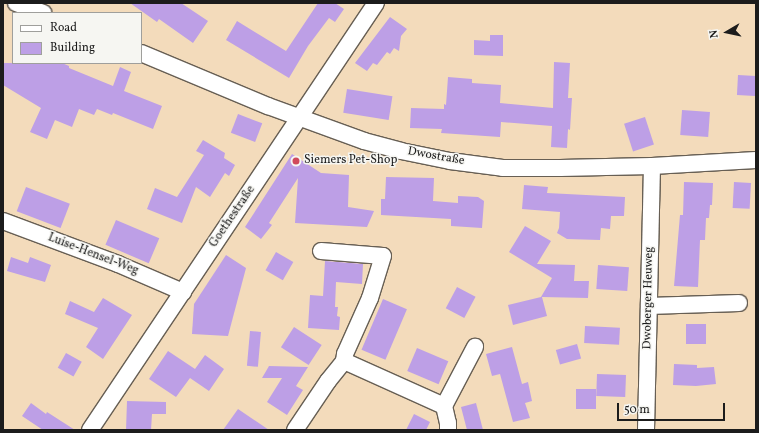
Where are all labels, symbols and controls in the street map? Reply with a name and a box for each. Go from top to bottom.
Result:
legend [12,12,142,64]
north arrow [707,12,747,52]
text: Road [50,20,77,36]
text: N [707,29,723,39]
text: Building [50,40,95,56]
street label: Dwostraße [406,145,466,169]
place label: Siemers Pet-Shop [304,154,397,168]
marker: Siemers Pet-Shop [291,156,301,166]
street label: Goethestraße [207,183,259,251]
street label: Luise-Hensel-Weg [46,231,140,279]
street label: Dwoberger Heuweg [641,246,657,350]
scale bar [619,395,727,421]
text: 50 m [624,402,650,418]

